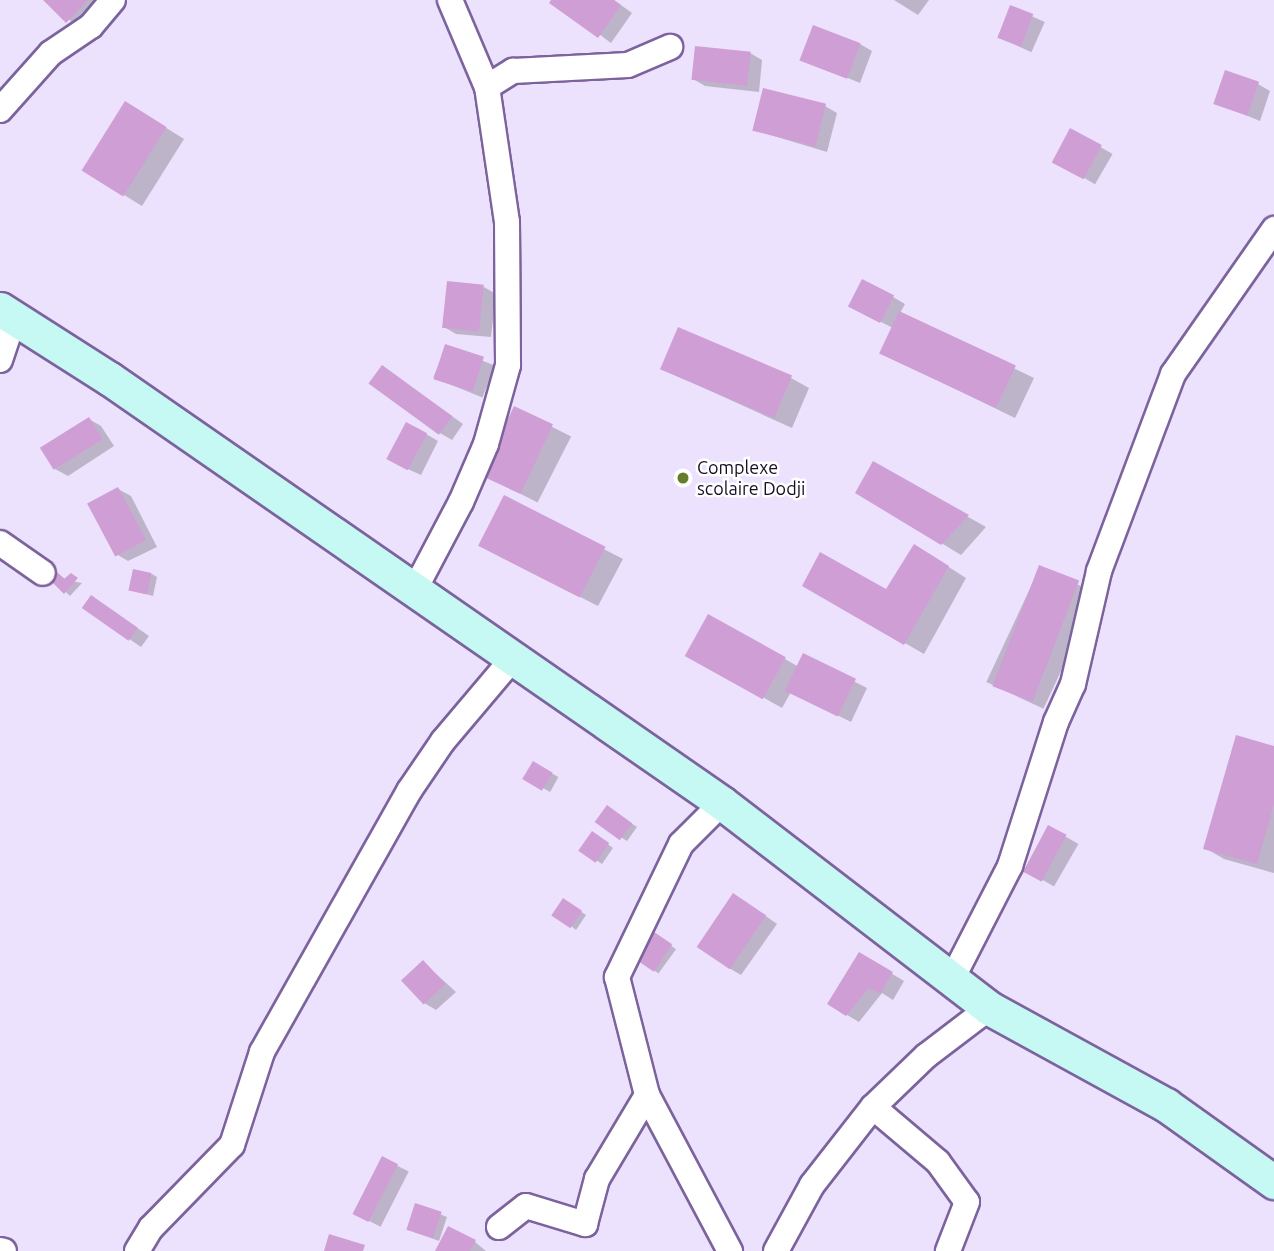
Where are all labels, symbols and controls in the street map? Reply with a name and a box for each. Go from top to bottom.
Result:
place label: Complexe scolaire Dodji [697,457,805,500]
marker: Complexe scolaire Dodji [675,470,691,486]

